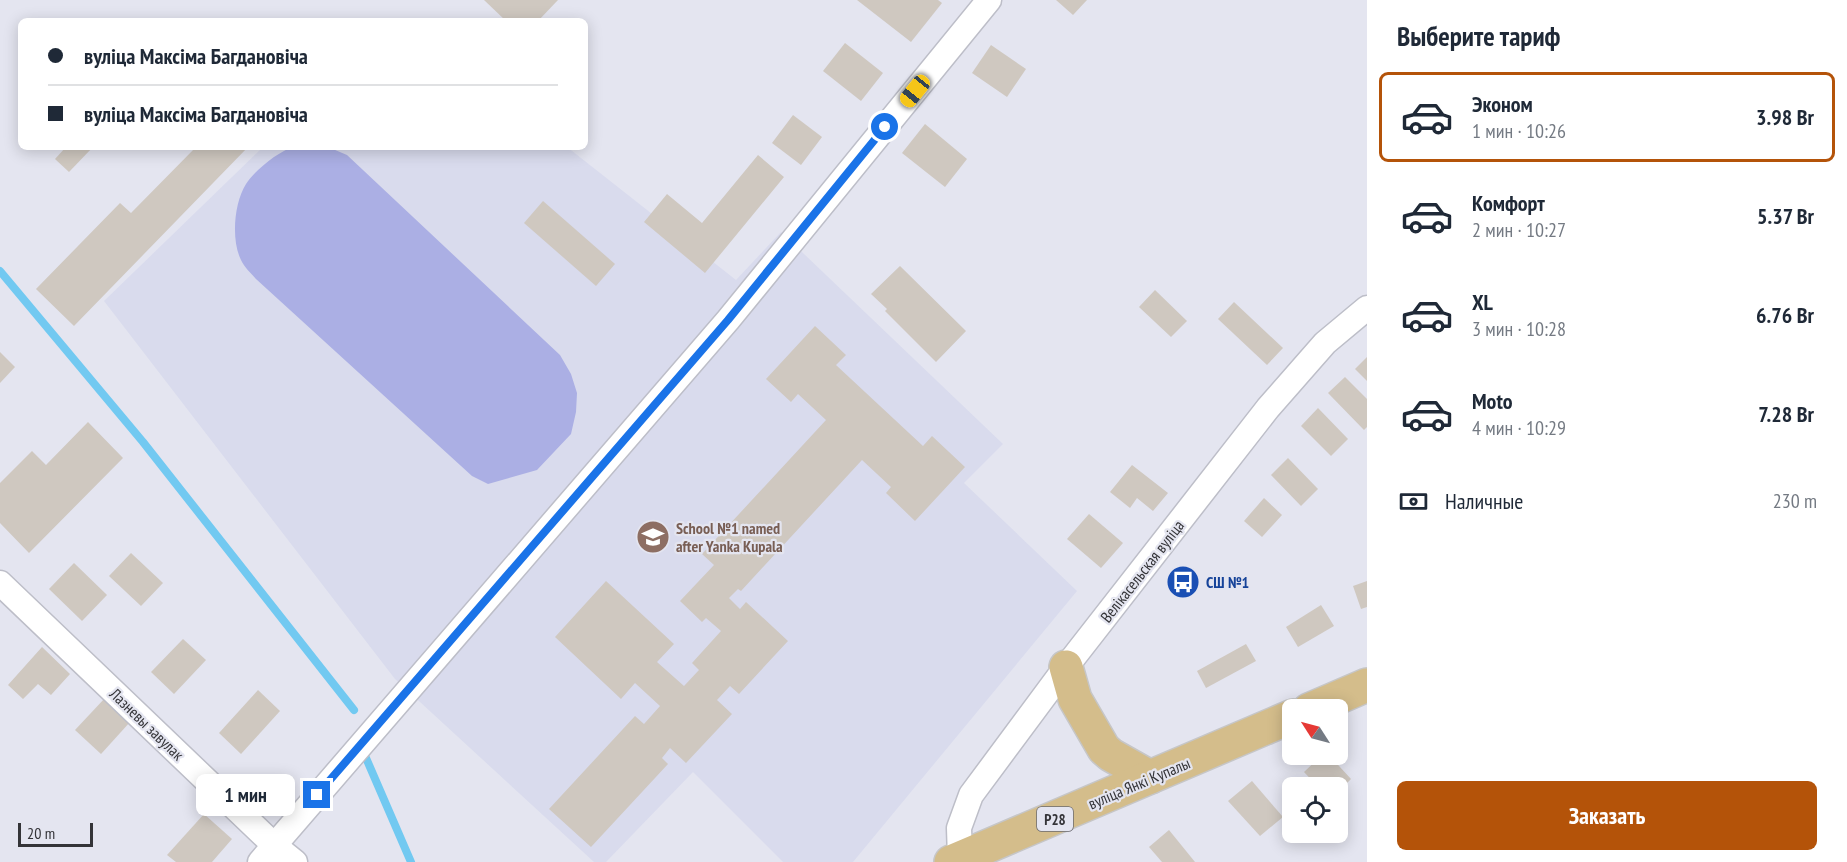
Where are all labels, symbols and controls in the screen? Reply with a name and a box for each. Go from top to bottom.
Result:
text: Выберите тариф [1397,19,1560,53]
text: вуліца Максіма Багдановіча [84,42,308,70]
car [897,71,933,111]
icon: car [1400,90,1454,144]
text: Эконом [1472,90,1533,118]
text: вуліца Максіма Багдановіча [84,100,308,128]
text: 3.98 Br [1756,103,1814,131]
route start [871,113,898,140]
text: 1 мин · 10:26 [1472,118,1566,144]
icon: car [1400,189,1454,243]
text: Комфорт [1472,189,1545,217]
text: 5.37 Br [1757,202,1814,230]
text: 2 мин · 10:27 [1472,217,1566,243]
icon: car [1400,288,1454,342]
text: XL [1472,288,1493,316]
text: 6.76 Br [1756,301,1814,329]
text: 3 мин · 10:28 [1472,316,1566,342]
icon: car [1400,387,1454,441]
text: Moto [1472,387,1513,415]
text: 7.28 Br [1758,400,1814,428]
text: 4 мин · 10:29 [1472,415,1566,441]
icon: cash [1397,485,1430,518]
text: Наличные [1445,487,1523,515]
text: 230 m [1773,488,1817,514]
street label: Велікасельская вуліца [1096,516,1188,626]
place label: School №1 named after Yanka Kupala [676,518,783,556]
school or university icon: School №1 named after Yanka Kupala [635,519,671,555]
bus stop icon: СШ №1 [1165,564,1201,600]
place label: СШ №1 [1206,572,1249,592]
street label: Лазневы завулак [105,683,189,765]
north arrow [1282,699,1348,765]
map controls [1282,699,1348,843]
street label: вуліца Янкі Купалы [1085,753,1193,813]
callout: 1 мин [197,774,296,816]
button: locate [1282,777,1348,843]
route end [303,781,330,808]
button: Заказать [1397,781,1817,850]
text: 1 мин [224,782,267,808]
road number: Р28 [1037,807,1073,831]
scale bar [18,820,93,848]
text: 20 m [27,823,55,843]

